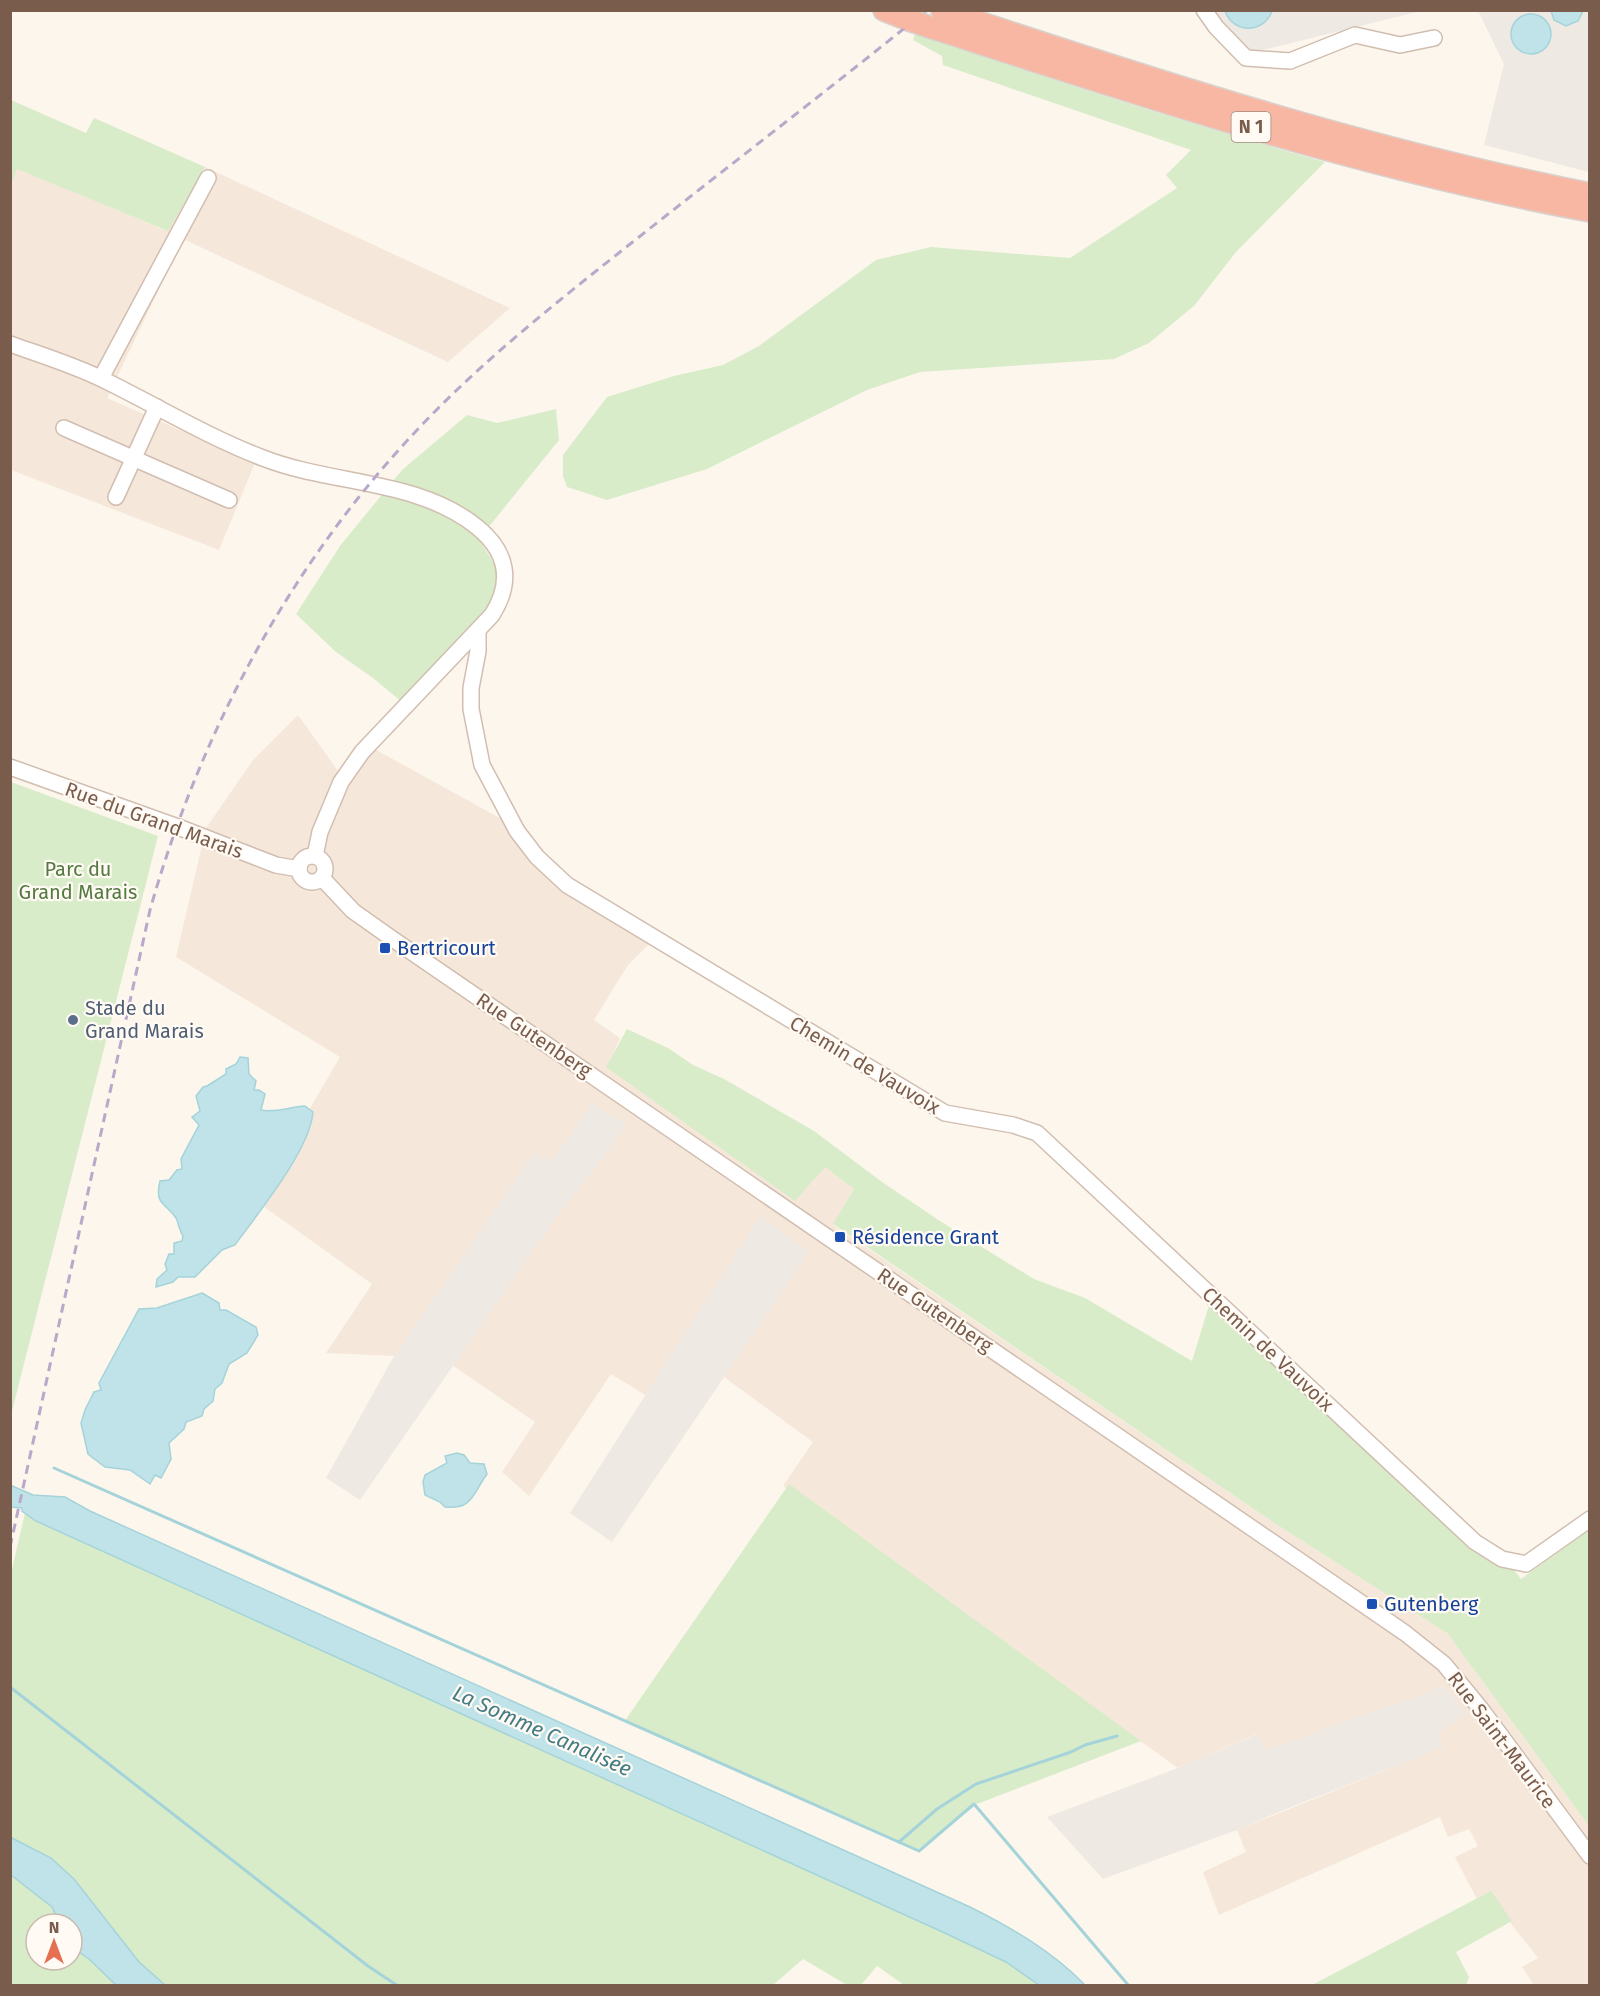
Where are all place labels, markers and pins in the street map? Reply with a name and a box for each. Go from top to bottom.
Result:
place label: Bertricourt [397,936,497,960]
marker: Bertricourt [378,941,392,955]
place label: Stade du Grand Marais [85,996,204,1043]
marker: Stade du Grand Marais [66,1013,80,1027]
place label: Résidence Grant [852,1225,1000,1249]
marker: Résidence Grant [833,1230,847,1244]
place label: Gutenberg [1384,1592,1479,1616]
marker: Gutenberg [1365,1597,1379,1611]

